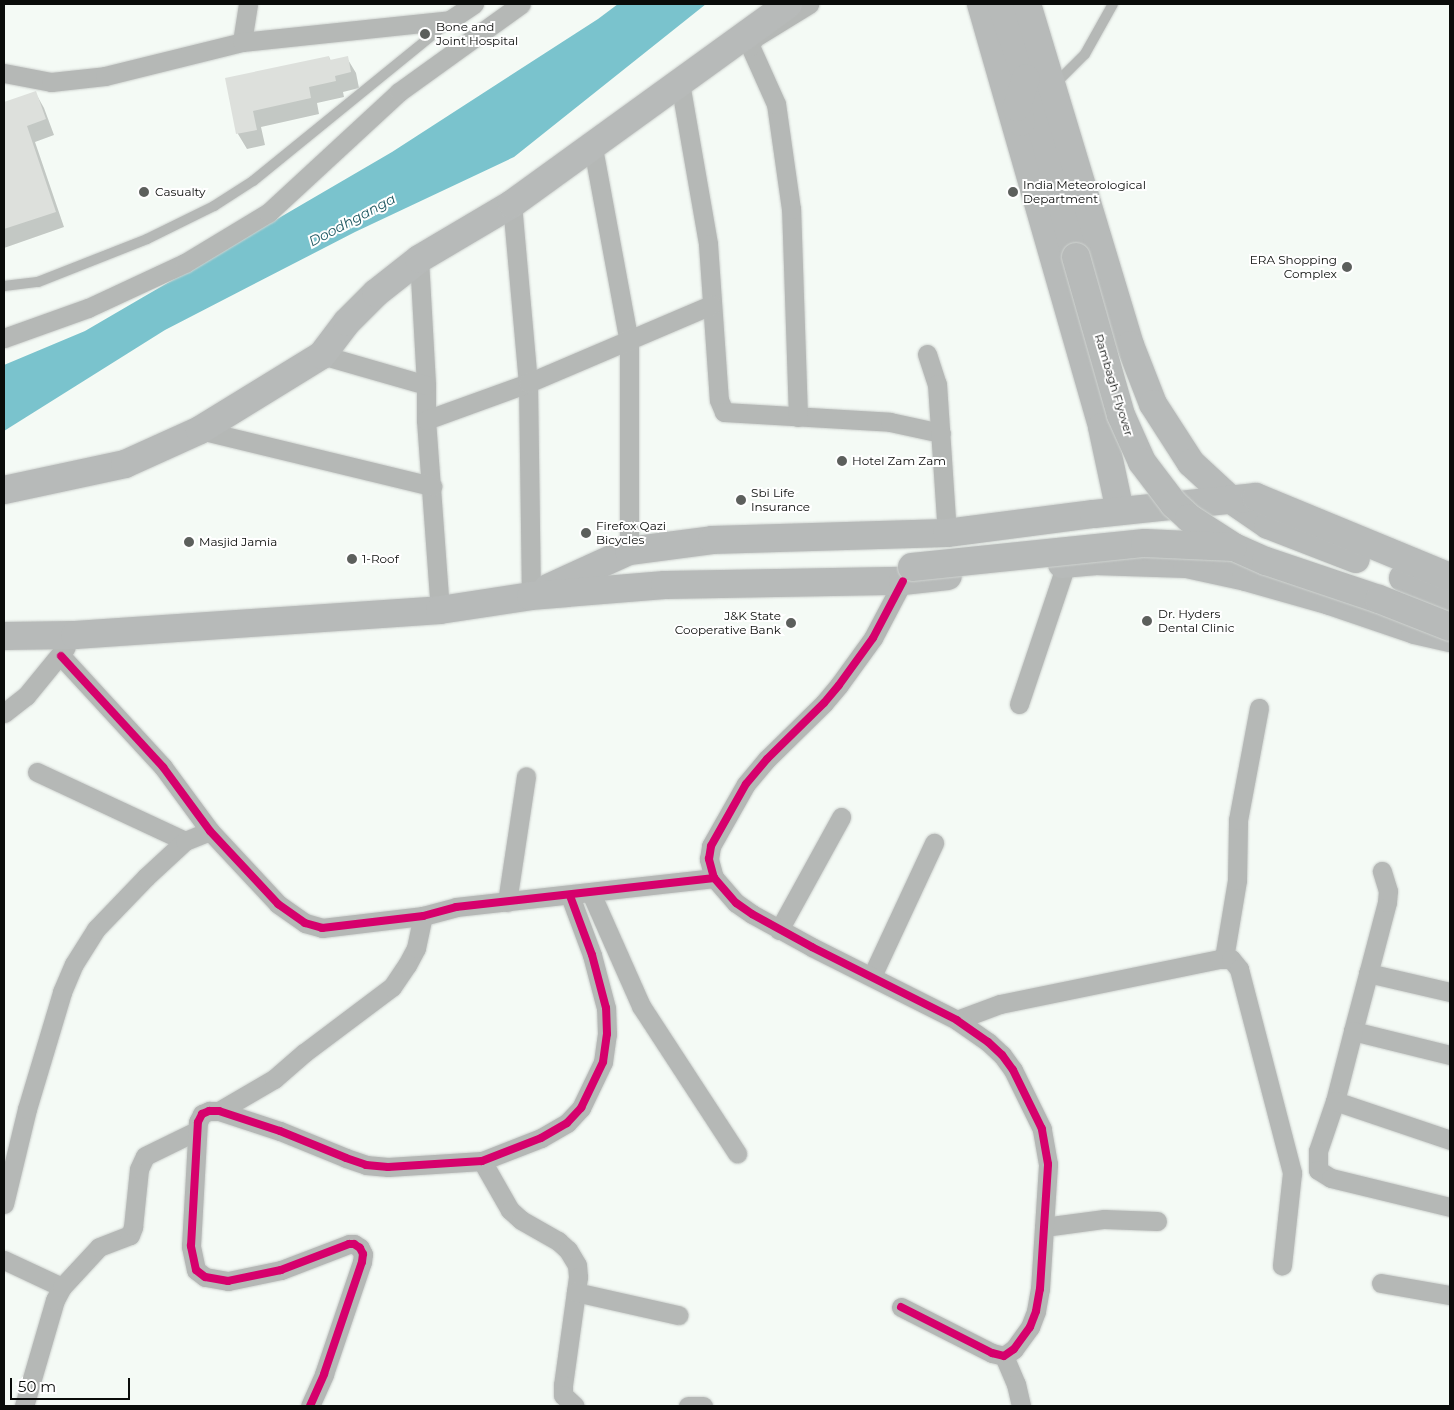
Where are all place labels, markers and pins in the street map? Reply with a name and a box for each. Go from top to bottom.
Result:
place label: Bone and Joint Hospital [436,20,518,48]
marker: Bone and Joint Hospital [418,27,432,41]
place label: India Meteorological Department [1023,178,1146,206]
marker: Casualty [137,185,151,199]
place label: Casualty [155,185,206,199]
marker: India Meteorological Department [1007,186,1019,198]
place label: ERA Shopping Complex [1250,253,1337,281]
marker: ERA Shopping Complex [1341,261,1353,273]
place label: Hotel Zam Zam [852,454,946,468]
marker: Hotel Zam Zam [836,455,848,467]
place label: Sbi Life Insurance [751,486,810,514]
marker: Sbi Life Insurance [735,494,747,506]
place label: Firefox Qazi Bicycles [596,519,666,547]
marker: Firefox Qazi Bicycles [580,527,592,539]
place label: Masjid Jamia [199,535,277,549]
marker: Masjid Jamia [183,536,195,548]
place label: 1-Roof [362,552,399,566]
marker: 1-Roof [346,553,358,565]
place label: Dr. Hyders Dental Clinic [1158,607,1234,635]
place label: J&K State Cooperative Bank [675,609,781,637]
marker: Dr. Hyders Dental Clinic [1140,614,1154,628]
marker: J&K State Cooperative Bank [785,617,797,629]

